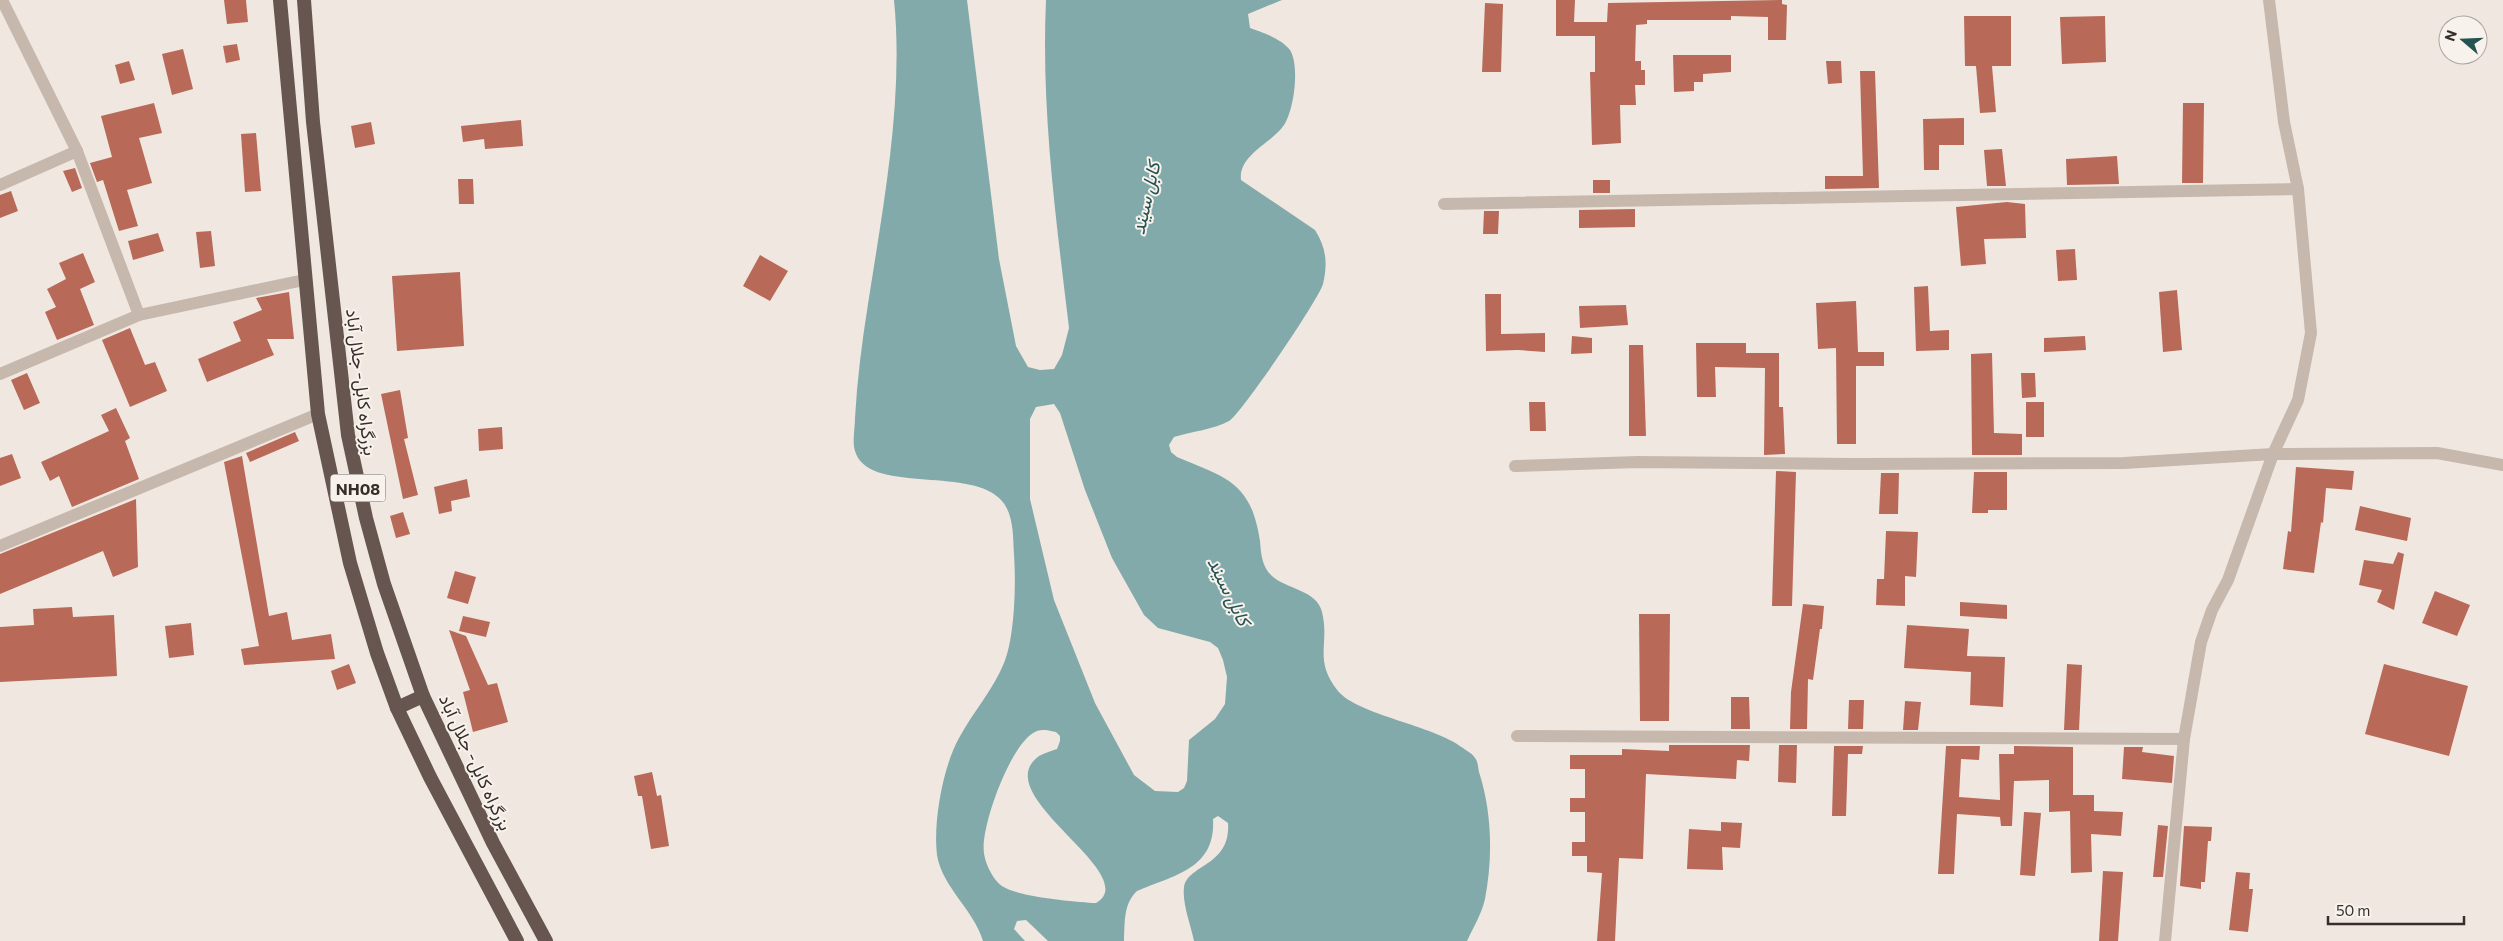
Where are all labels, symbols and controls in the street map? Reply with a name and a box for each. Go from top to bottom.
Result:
north arrow [2438,15,2488,65]
text: N [2440,28,2460,43]
water label: کابل سيند [1125,156,1166,237]
street label: بزرگراه کابل- جلال آباد [341,307,382,457]
road number: NH08 [330,474,386,502]
water label: کابل سيند [1203,553,1258,633]
street label: بزرگراه کابل- جلال آباد [434,690,517,834]
scale bar [2328,894,2464,926]
text: 50 m [2336,901,2370,919]

